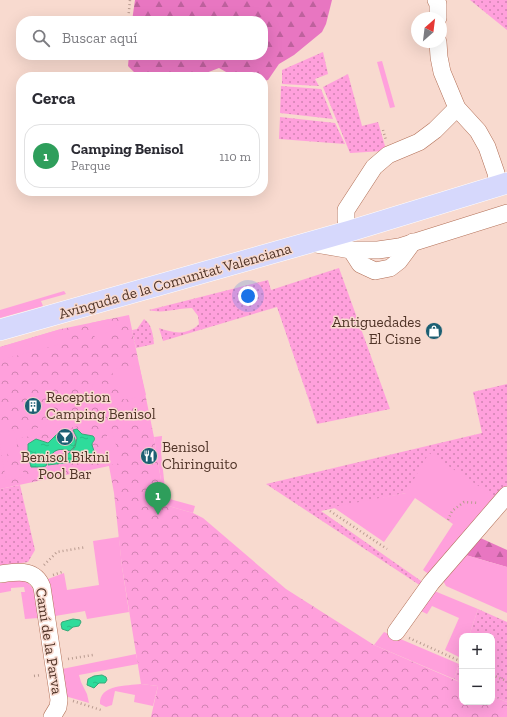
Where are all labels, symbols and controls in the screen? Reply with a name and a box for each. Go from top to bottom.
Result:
north arrow [411,12,447,48]
search box [16,16,268,60]
icon: search [30,27,52,49]
text: Buscar aquí [62,29,138,47]
text: Cerca [32,88,75,108]
text: Camping Benisol [71,140,184,158]
text: 1 [43,149,49,164]
text: 110 m [219,149,251,164]
text: Parque [71,158,110,173]
street label: Avinguda de la Comunitat Valenciana [57,239,293,323]
your location [238,286,258,306]
place label: Antiguedades El Cisne [332,313,421,348]
shop icon: Antiguedades El Cisne [424,321,444,341]
place label: Reception Camping Benisol [46,388,156,423]
building icon: Reception Camping Benisol [23,396,43,416]
bar icon: Benisol Bikini Pool Bar [55,427,75,447]
place label: Benisol Chiringuito [162,438,238,473]
restaurant icon: Benisol Chiringuito [139,446,159,466]
place label: Benisol Bikini Pool Bar [21,448,109,483]
pin: 1 [145,482,171,515]
street label: Camí de la Parva [32,586,66,696]
map controls [459,633,495,705]
button: + [459,633,495,669]
button: − [459,669,495,705]

